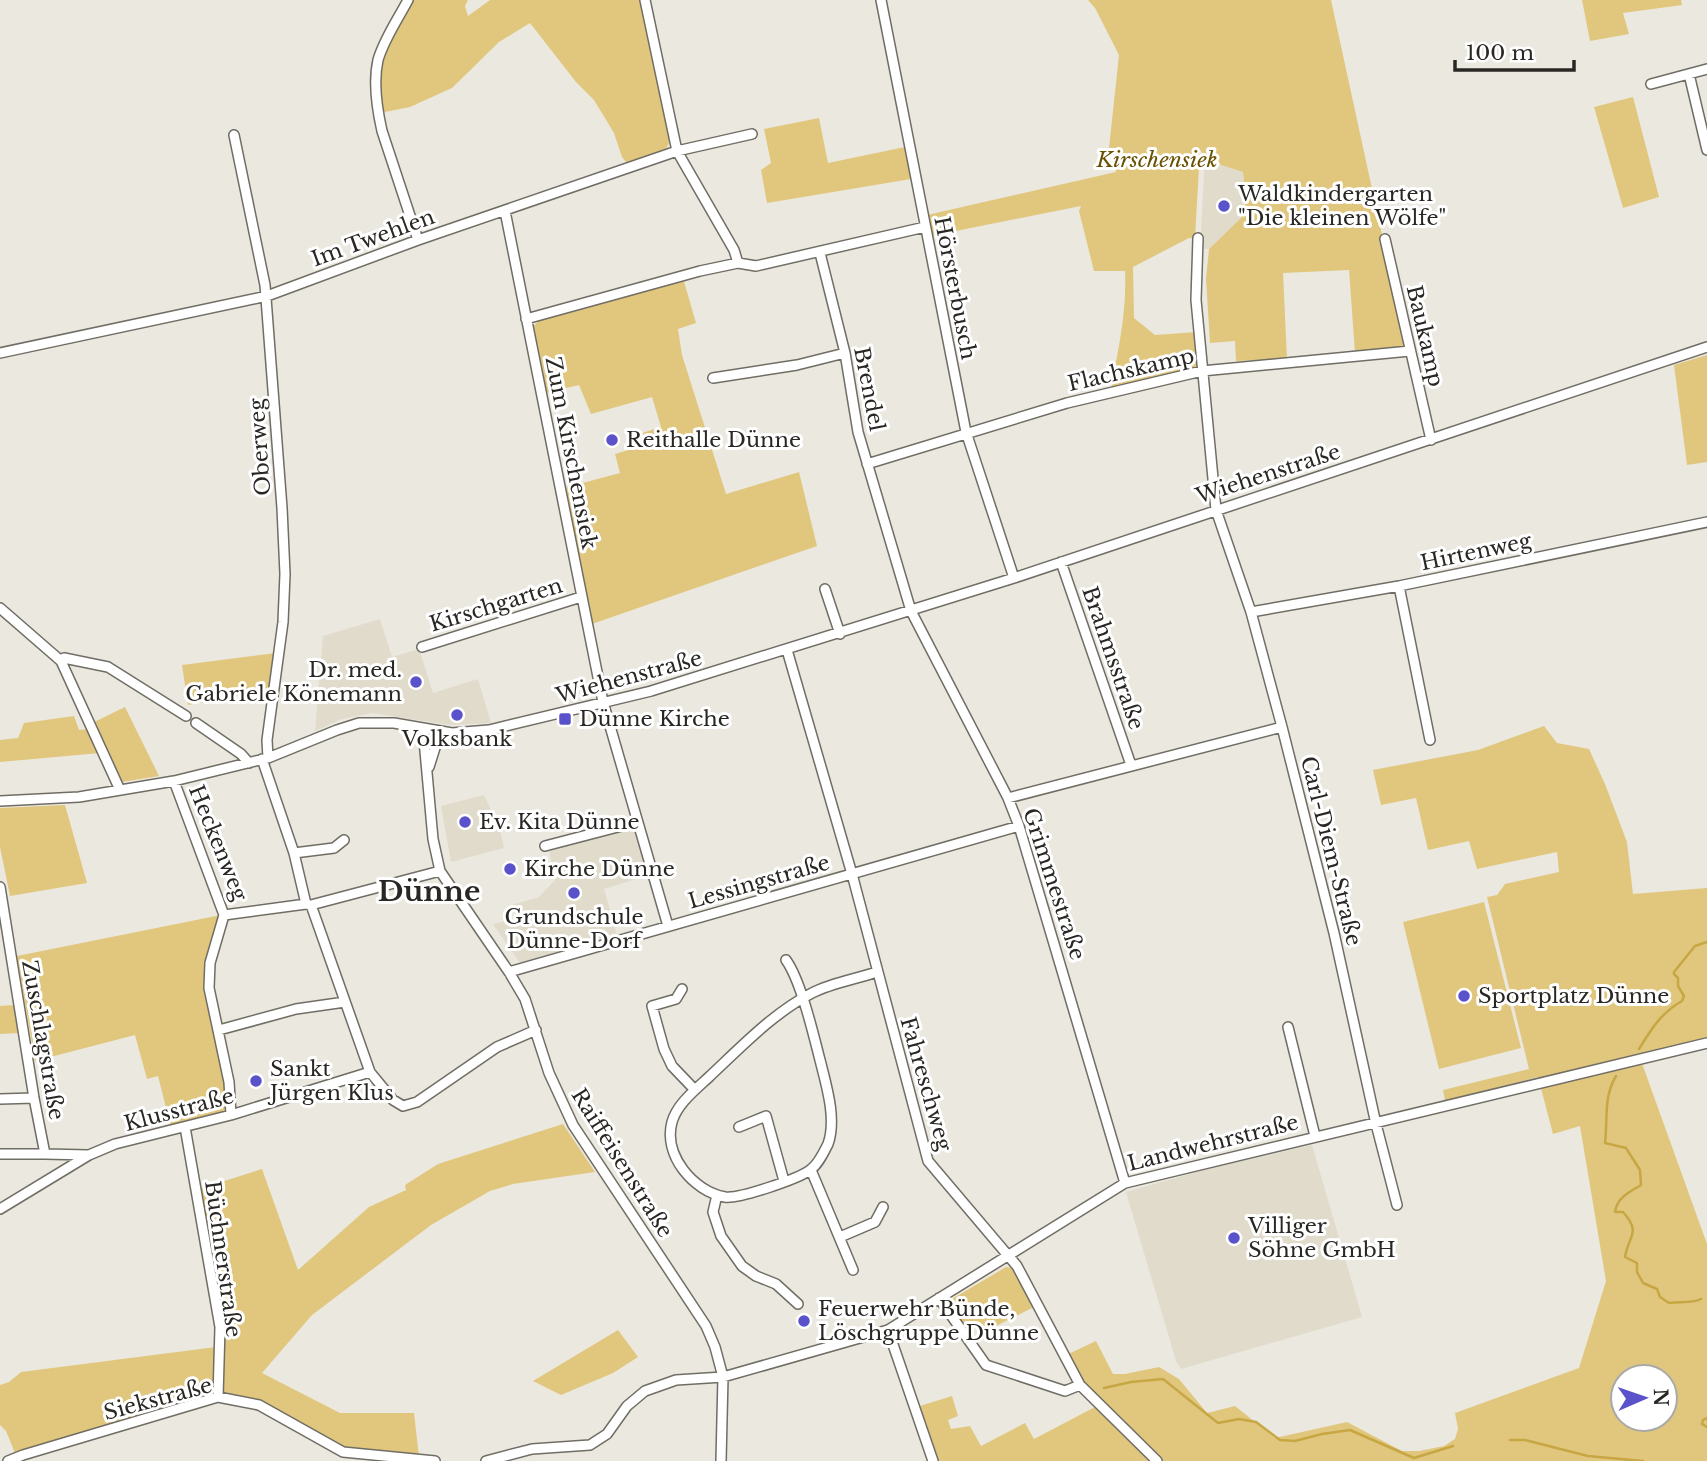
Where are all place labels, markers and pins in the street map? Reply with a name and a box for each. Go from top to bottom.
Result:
place label: Waldkindergarten "Die kleinen Wölfe" [1237,181,1446,231]
marker: Waldkindergarten "Die kleinen Wölfe" [1216,198,1232,214]
place label: Reithalle Dünne [626,427,801,453]
marker: Reithalle Dünne [604,432,620,448]
place label: Dr. med. Gabriele Könemann [185,657,402,707]
marker: Dr. med. Gabriele Könemann [408,674,424,690]
place label: Dünne Kirche [579,706,730,732]
marker: Volksbank [449,707,465,723]
marker: Dünne Kirche [557,711,573,727]
place label: Volksbank [401,726,512,752]
place label: Ev. Kita Dünne [479,809,640,835]
marker: Ev. Kita Dünne [457,814,473,830]
place label: Kirche Dünne [524,856,675,882]
marker: Kirche Dünne [502,861,518,877]
marker: Grundschule Dünne-Dorf [566,885,582,901]
place label: Grundschule Dünne-Dorf [504,904,644,954]
place label: Sportplatz Dünne [1478,983,1669,1009]
marker: Sportplatz Dünne [1456,988,1472,1004]
place label: Sankt Jürgen Klus [267,1056,394,1106]
marker: Sankt Jürgen Klus [248,1073,264,1089]
place label: Villiger Söhne GmbH [1247,1213,1396,1263]
marker: Villiger Söhne GmbH [1226,1230,1242,1246]
place label: Feuerwehr Bünde, Löschgruppe Dünne [818,1296,1039,1346]
marker: Feuerwehr Bünde, Löschgruppe Dünne [796,1313,812,1329]

